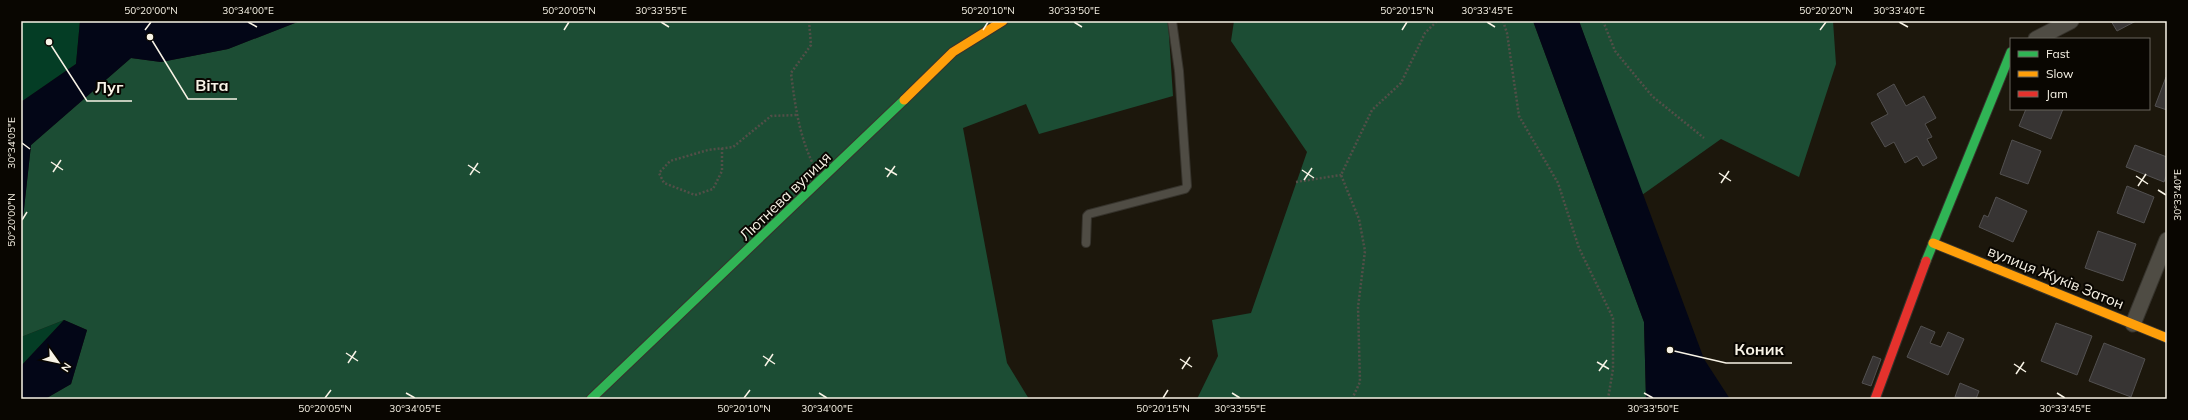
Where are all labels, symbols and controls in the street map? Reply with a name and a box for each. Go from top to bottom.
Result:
text: 50°20'00"N [124,4,178,17]
text: 30°34'00"E [222,4,274,17]
text: 50°20'05"N [542,4,596,17]
text: 30°33'55"E [635,4,687,17]
text: 50°20'10"N [961,4,1015,17]
text: 30°33'50"E [1048,4,1100,17]
text: 50°20'15"N [1380,4,1434,17]
text: 30°33'45"E [1461,4,1513,17]
text: 50°20'20"N [1799,4,1853,17]
text: 30°33'40"E [1873,4,1925,17]
legend [2010,38,2150,110]
text: Fast [2046,46,2070,61]
text: Slow [2046,66,2074,81]
callout: Віта [188,71,237,99]
callout: Луг [87,73,132,101]
text: Віта [195,75,229,95]
text: Луг [95,77,124,97]
text: Jam [2046,86,2068,101]
text: 30°34'05"E [5,117,18,169]
street label: Лютнева вулиця [735,148,835,244]
text: 30°33'40"E [2171,169,2184,221]
text: 50°20'00"N [5,193,18,247]
street label: вулиця Жуків Затон [1985,241,2127,313]
callout: Коник [1726,335,1792,363]
text: Коник [1734,339,1785,359]
north arrow [38,342,78,382]
text: N [58,360,75,375]
text: 50°20'05"N [298,402,352,415]
text: 30°34'05"E [389,402,441,415]
text: 50°20'10"N [717,402,771,415]
text: 30°34'00"E [801,402,853,415]
text: 50°20'15"N [1136,402,1190,415]
text: 30°33'55"E [1214,402,1266,415]
text: 30°33'50"E [1627,402,1679,415]
text: 30°33'45"E [2039,402,2091,415]

